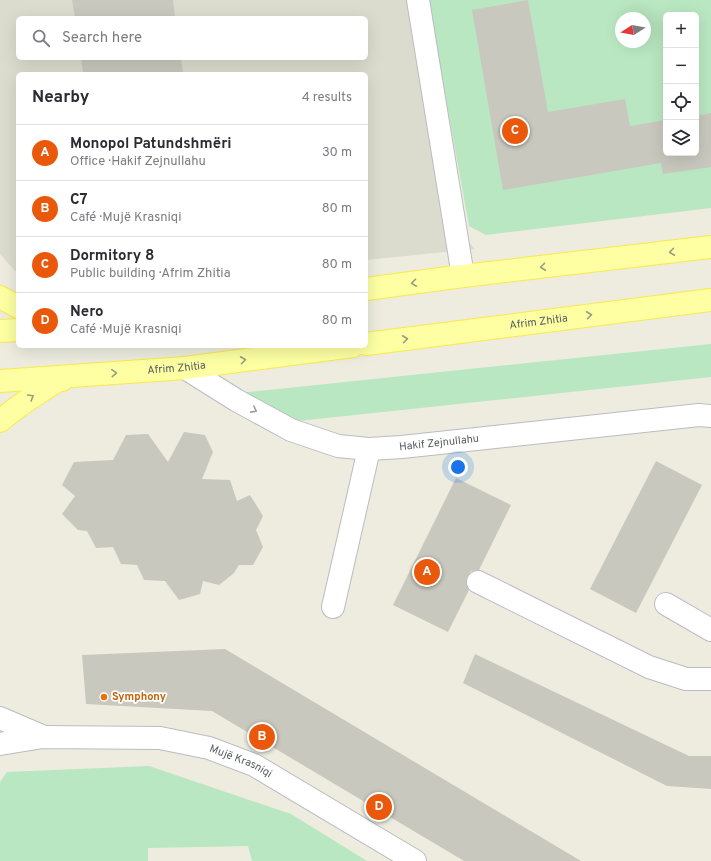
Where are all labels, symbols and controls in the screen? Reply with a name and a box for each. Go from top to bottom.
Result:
north arrow [615,12,651,48]
map controls [663,12,699,156]
button: + [663,12,699,48]
search box [16,16,368,60]
icon: search [30,27,52,49]
text: Search here [62,29,142,48]
button: − [663,48,699,84]
button: locate [663,84,699,120]
text: Nearby [32,87,89,109]
text: 4 results [302,90,352,106]
pin: C [502,116,528,146]
button: layers [663,120,699,156]
text: Monopol Patundshmëri [70,135,232,154]
text: A [40,145,50,161]
text: 30 m [322,145,352,161]
text: Office · Hakif Zejnullahu [70,154,206,170]
text: C7 [70,191,87,210]
text: B [41,201,49,217]
text: 80 m [322,201,352,217]
text: Café · Mujë Krasniqi [70,210,182,226]
text: Dormitory 8 [70,247,154,266]
one-way arrow [669,247,675,256]
text: C [41,257,49,273]
text: 80 m [322,257,352,273]
one-way arrow [540,262,546,271]
text: Public building · Afrim Zhitia [70,266,231,282]
one-way arrow [411,278,417,287]
text: Nero [70,303,104,322]
street label: Afrim Zhitia [509,311,569,333]
one-way arrow [586,311,592,320]
text: D [40,313,50,329]
text: 80 m [322,313,352,329]
text: Café · Mujë Krasniqi [70,322,182,338]
one-way arrow [402,335,408,344]
one-way arrow [240,356,246,365]
street label: Afrim Zhitia [147,358,207,378]
one-way arrow [111,368,117,377]
one-way arrow [27,395,34,402]
one-way arrow [250,405,257,412]
street label: Hakif Zejnullahu [398,432,480,454]
your location [448,457,468,477]
pin: A [414,557,440,587]
place label: Symphony [112,690,166,704]
marker: Symphony [99,692,109,702]
pin: B [249,722,275,752]
street label: Mujë Krasniqi [207,742,275,781]
pin: D [366,792,392,822]

